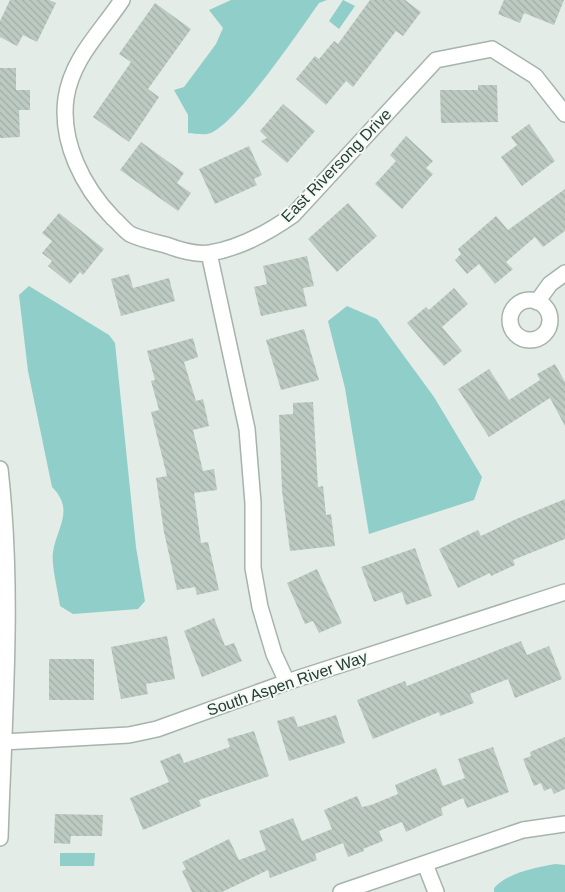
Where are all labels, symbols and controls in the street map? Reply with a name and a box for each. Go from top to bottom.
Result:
street label: East Riversong Drive [278,105,395,225]
street label: South Aspen River Way [205,648,370,719]

